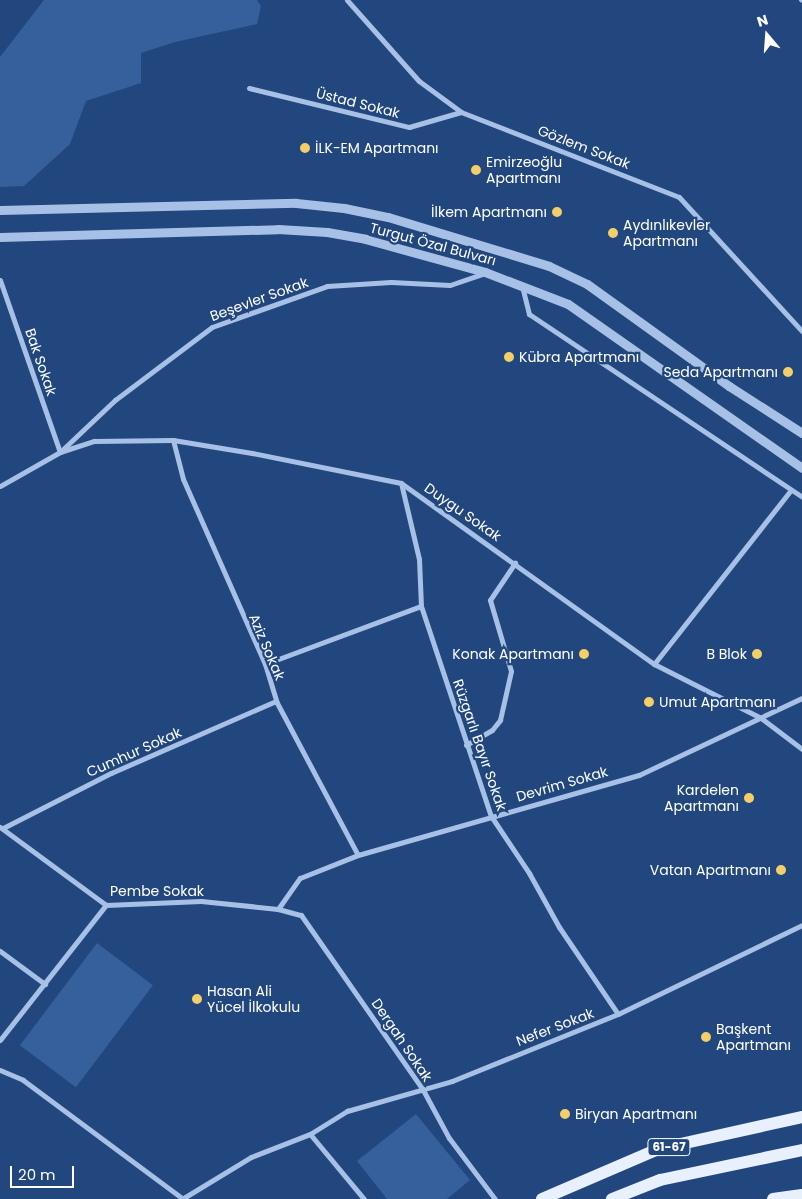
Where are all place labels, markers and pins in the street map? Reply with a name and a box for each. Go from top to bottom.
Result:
place label: İLK-EM Apartmanı [315,140,439,156]
marker: İLK-EM Apartmanı [299,142,311,154]
place label: Emirzeoğlu Apartmanı [486,154,562,186]
marker: Emirzeoğlu Apartmanı [470,164,482,176]
place label: İlkem Apartmanı [431,204,547,220]
marker: İlkem Apartmanı [551,206,563,218]
place label: Aydınlıkevler Apartmanı [623,217,710,250]
marker: Aydınlıkevler Apartmanı [607,227,619,239]
place label: Kübra Apartmanı [519,349,639,365]
marker: Kübra Apartmanı [503,351,515,363]
place label: Seda Apartmanı [663,364,778,380]
marker: Seda Apartmanı [782,366,794,378]
place label: Konak Apartmanı [452,646,574,662]
place label: B Blok [706,646,747,662]
marker: Konak Apartmanı [578,648,590,660]
marker: B Blok [751,648,763,660]
place label: Umut Apartmanı [659,694,776,710]
marker: Umut Apartmanı [643,696,655,708]
place label: Kardelen Apartmanı [664,782,739,814]
marker: Kardelen Apartmanı [743,792,755,804]
place label: Vatan Apartmanı [650,862,771,878]
marker: Vatan Apartmanı [775,864,787,876]
place label: Hasan Ali Yücel İlkokulu [207,983,300,1016]
marker: Hasan Ali Yücel İlkokulu [191,993,203,1005]
place label: Başkent Apartmanı [716,1021,791,1054]
marker: Başkent Apartmanı [700,1031,712,1043]
place label: Biryan Apartmanı [575,1106,697,1122]
marker: Biryan Apartmanı [559,1108,571,1120]

